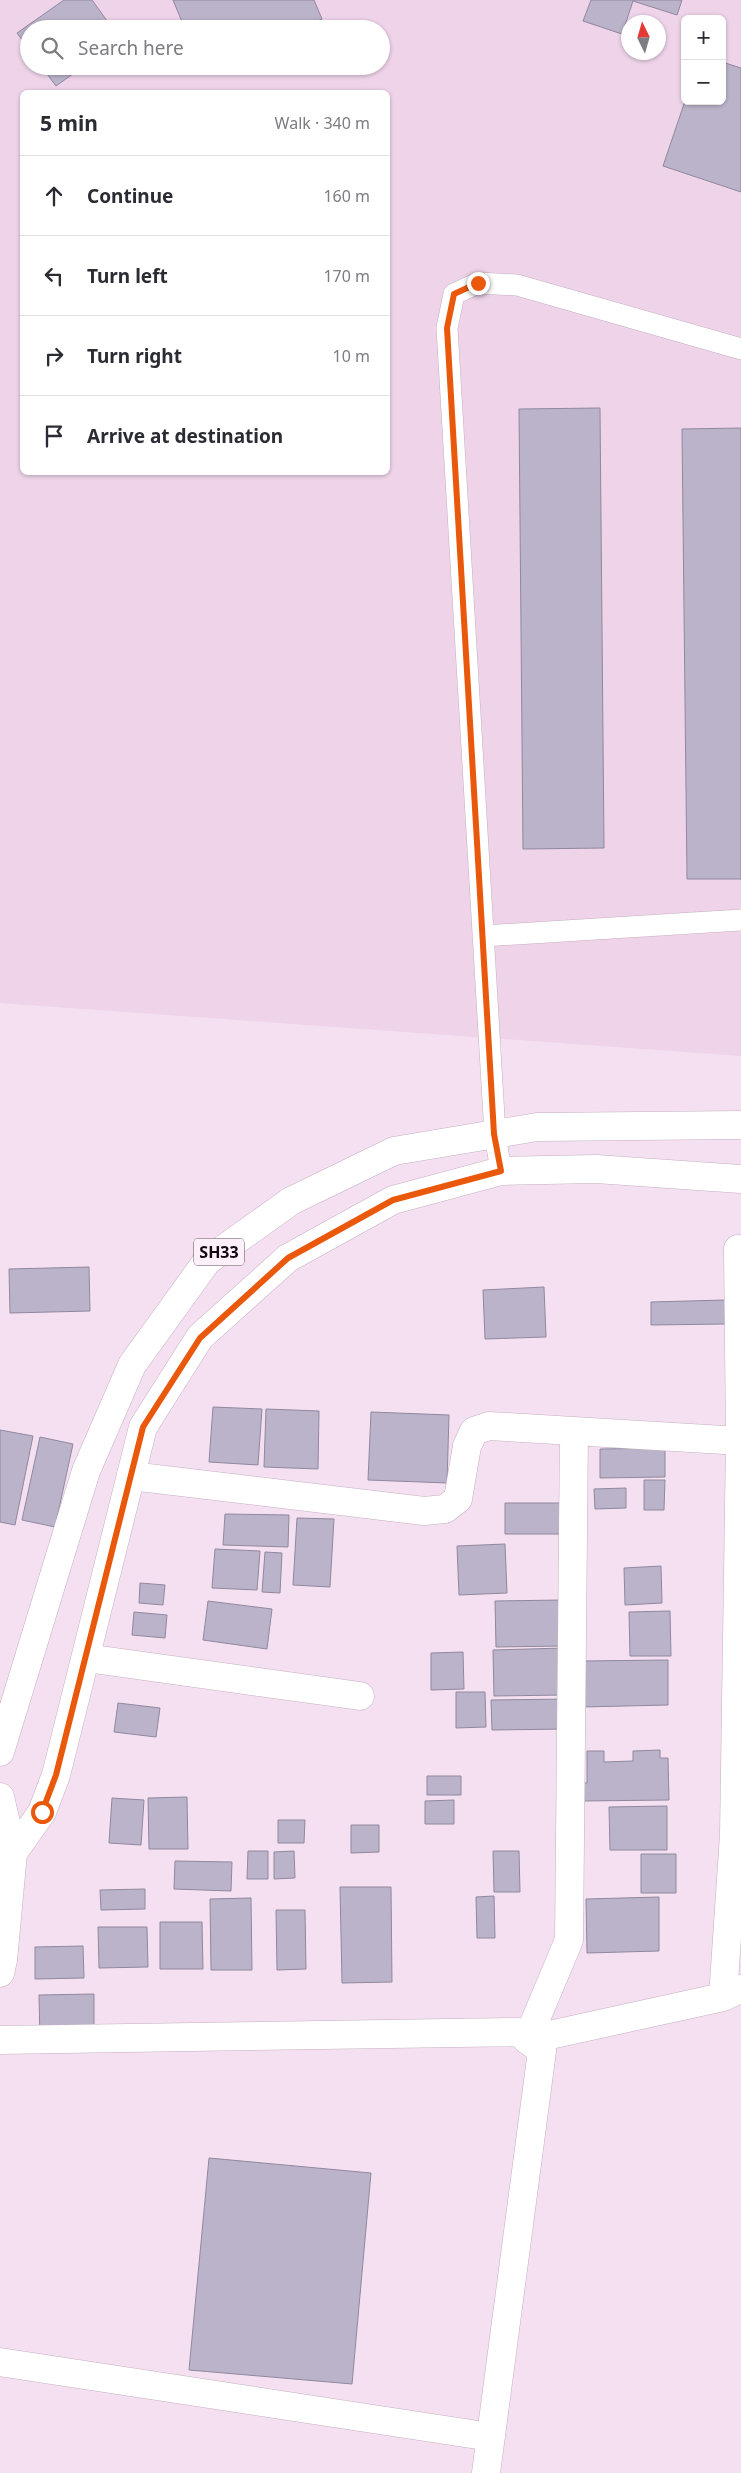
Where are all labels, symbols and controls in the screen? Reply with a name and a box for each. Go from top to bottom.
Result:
north arrow [621,15,666,60]
map controls [681,15,726,105]
button: + [681,15,726,60]
search box [20,20,390,75]
icon: search [38,34,66,62]
text: Search here [78,35,184,61]
button: − [681,60,726,105]
text: 5 min [40,109,98,137]
text: Walk · 340 m [275,112,370,134]
icon: ahead [40,182,68,210]
text: Continue [87,183,173,209]
text: 160 m [323,185,370,207]
icon: left [40,262,68,290]
text: Turn left [87,263,168,289]
text: 170 m [323,265,370,287]
route end [467,272,490,295]
icon: right [40,342,68,370]
text: Turn right [87,343,182,369]
text: 10 m [333,345,370,367]
icon: arrive [40,422,68,450]
text: Arrive at destination [87,423,283,449]
road number: SH33 [194,1238,244,1266]
route start [31,1801,54,1824]

